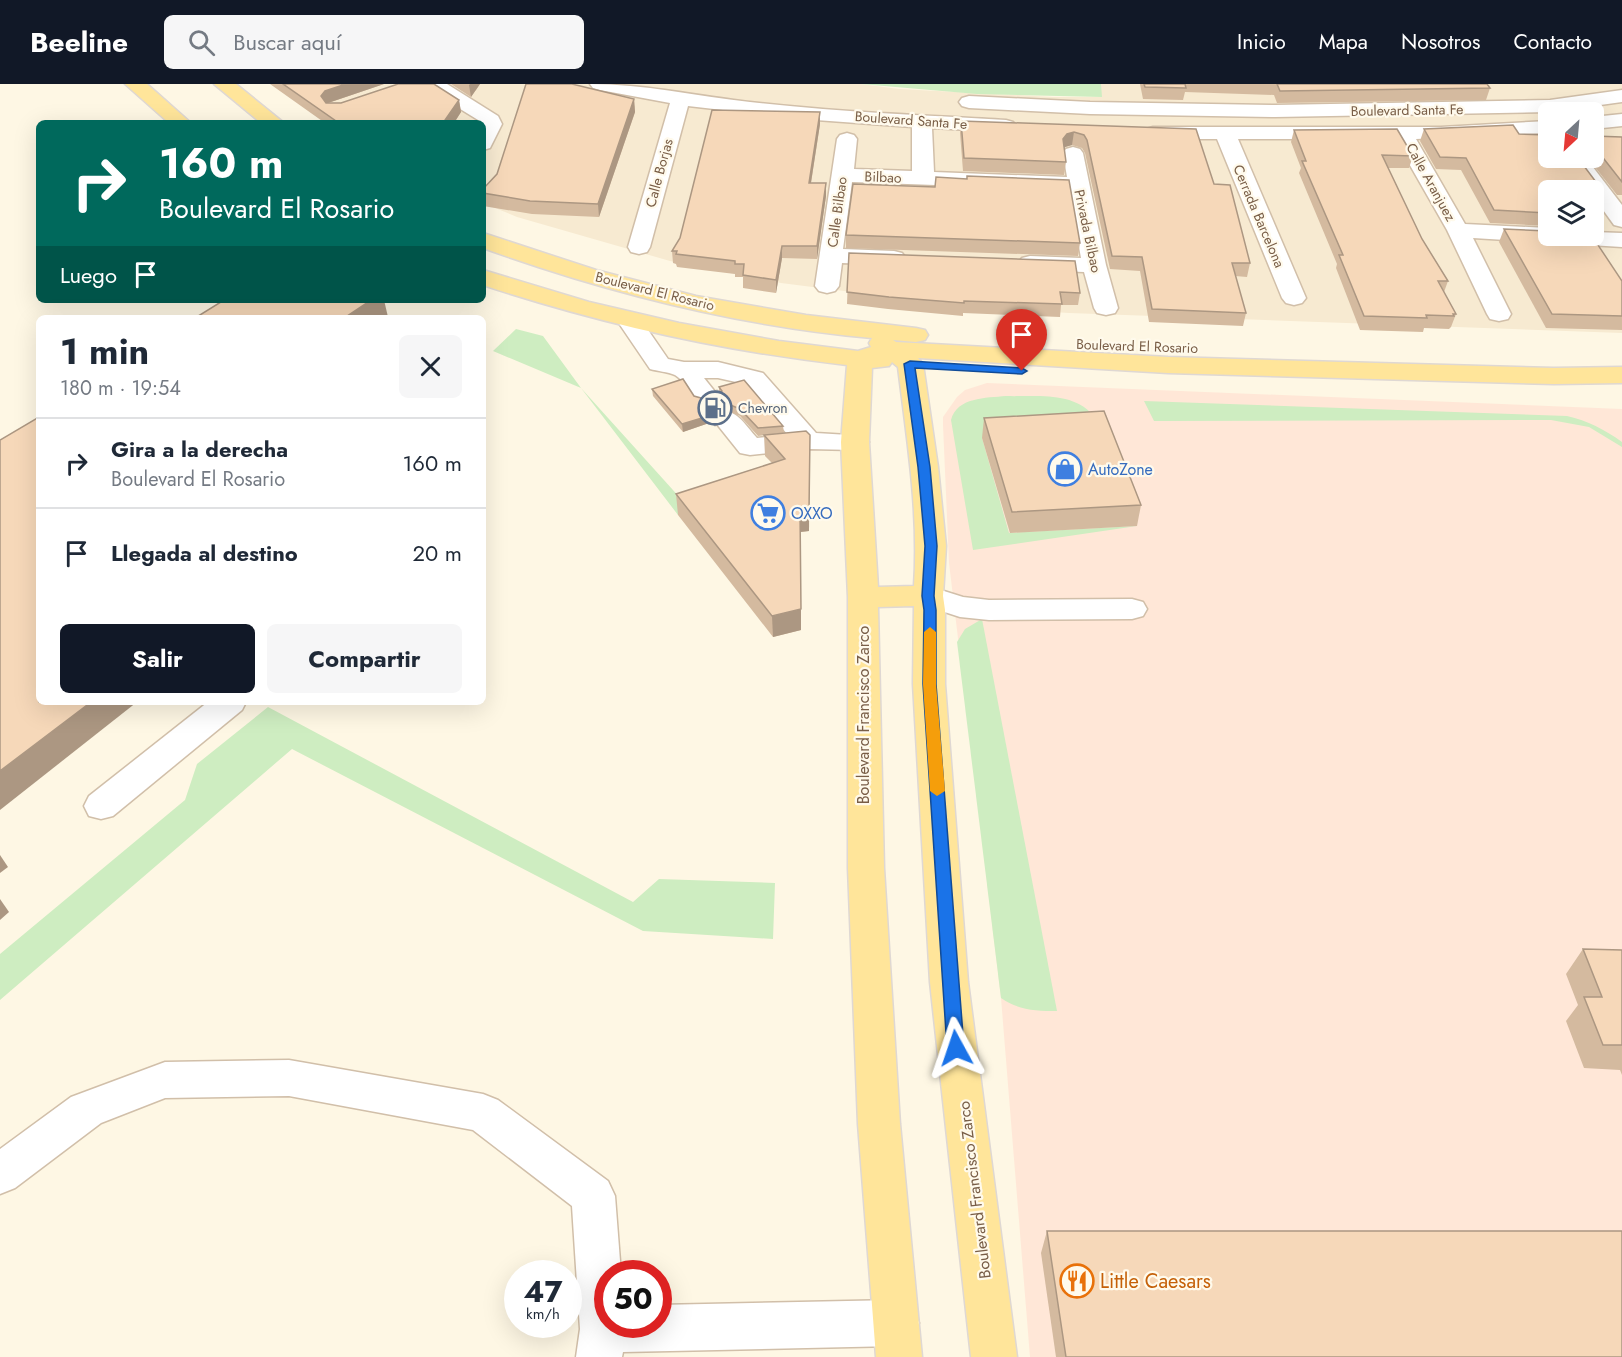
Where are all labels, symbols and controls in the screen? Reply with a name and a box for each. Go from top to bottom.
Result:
search box [164,15,584,69]
text: Beeline [30,22,128,63]
icon: search [185,26,218,59]
text: Buscar aquí [233,26,341,58]
text: Inicio [1237,27,1286,57]
text: Mapa [1319,27,1368,57]
text: Nosotros [1401,27,1480,57]
text: Contacto [1513,27,1592,57]
street label: Boulevard Santa Fe [1350,99,1464,121]
north arrow [1538,102,1604,168]
map controls [1538,102,1604,246]
street label: Boulevard Santa Fe [854,106,968,134]
text: 160 m [159,133,283,194]
street label: Calle Borjas [640,136,678,210]
street label: Calle Aranjuez [1401,139,1461,225]
icon: right [60,144,138,222]
street label: Cerrada Barcelona [1228,161,1290,271]
street label: Bilbao [864,166,902,188]
street label: Calle Bilbao [822,175,852,249]
button: layers [1538,180,1604,246]
street label: Privada Bilbao [1069,188,1107,275]
text: Boulevard El Rosario [159,189,394,228]
icon: arrive [129,258,162,291]
text: Luego [60,259,117,291]
street label: Boulevard El Rosario [593,267,717,316]
pin [996,309,1047,371]
icon: arrive [1005,318,1038,351]
text: 1 min [60,325,149,377]
street label: Boulevard El Rosario [1076,334,1199,358]
button: close [399,335,462,398]
text: 180 m · 19:54 [60,374,181,403]
fuel station icon: Chevron [697,390,733,426]
place label: Chevron [738,398,788,418]
text: Gira a la derecha [111,433,288,465]
icon: right [60,447,93,480]
text: 160 m [402,447,462,479]
shop icon: AutoZone [1047,451,1083,487]
place label: AutoZone [1088,458,1153,481]
text: Boulevard El Rosario [111,465,285,494]
supermarket icon: OXXO [750,495,786,531]
place label: OXXO [791,502,833,525]
icon: arrive [60,537,93,570]
text: Llegada al destino [111,537,298,569]
text: 20 m [413,537,462,569]
button: Salir [60,624,255,693]
button: Compartir [267,624,462,693]
street label: Boulevard Francisco Zarco [852,625,875,804]
position arrow [924,1016,988,1080]
street label: Boulevard Francisco Zarco [952,1100,997,1280]
speed limit sign: 50 [594,1260,672,1338]
restaurant icon: Little Caesars [1059,1263,1095,1299]
place label: Little Caesars [1100,1267,1211,1296]
text: 47 [523,1270,563,1313]
text: km/h [526,1303,560,1325]

